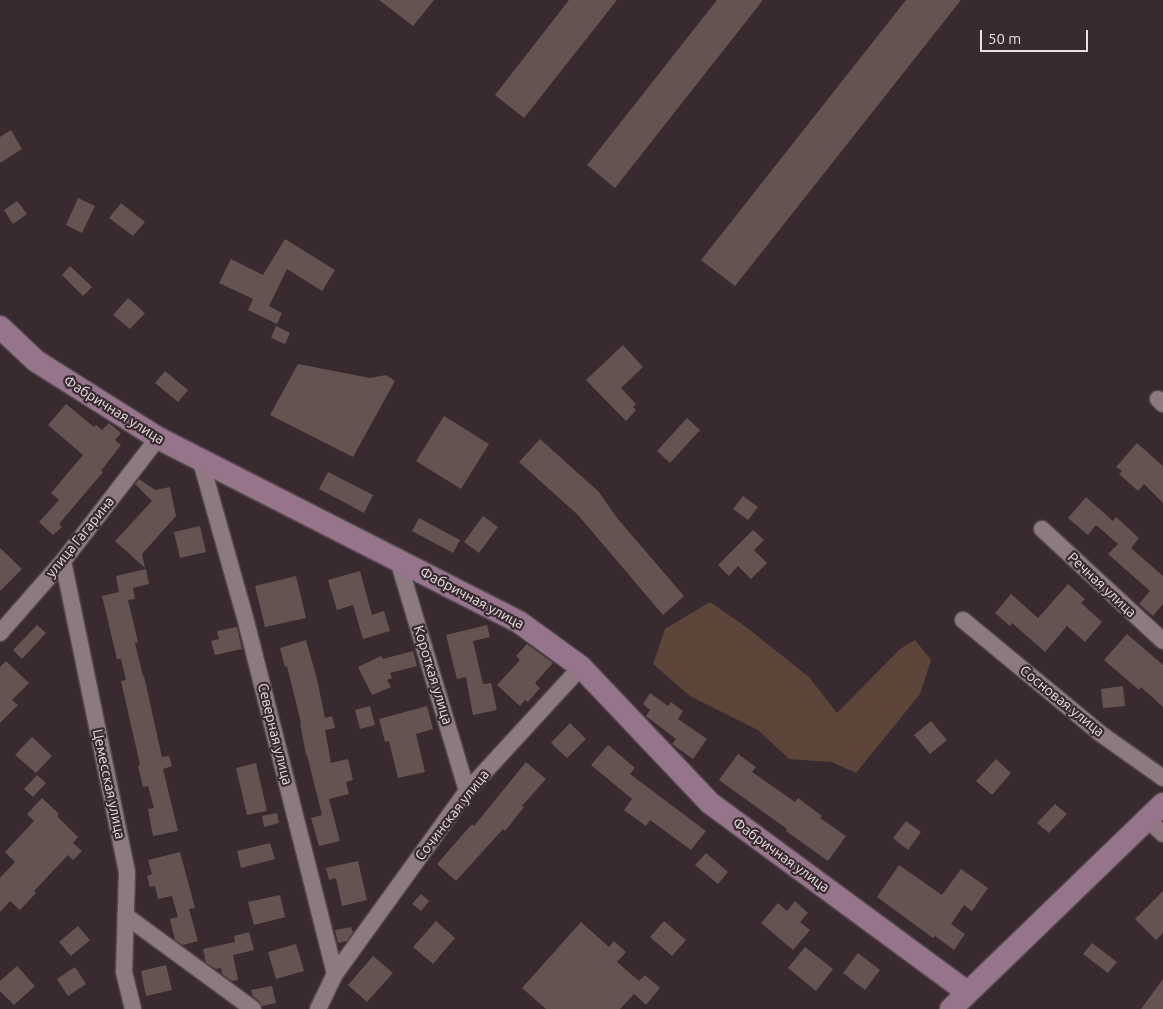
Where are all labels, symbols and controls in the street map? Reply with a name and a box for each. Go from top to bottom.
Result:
scale bar [983,20,1090,52]
text: 50 m [988,30,1021,47]
street label: Фабричная улица [61,372,167,448]
street label: улица Гагарина [42,493,118,581]
street label: Речная улица [1064,549,1140,621]
street label: Фабричная улица [417,563,527,633]
street label: Короткая улица [410,623,456,727]
street label: Сосновая улица [1016,662,1108,740]
street label: Северная улица [254,681,296,787]
street label: Цемесская улица [89,727,129,841]
street label: Сочинская улица [411,766,493,864]
street label: Фабричная улица [729,814,833,896]

